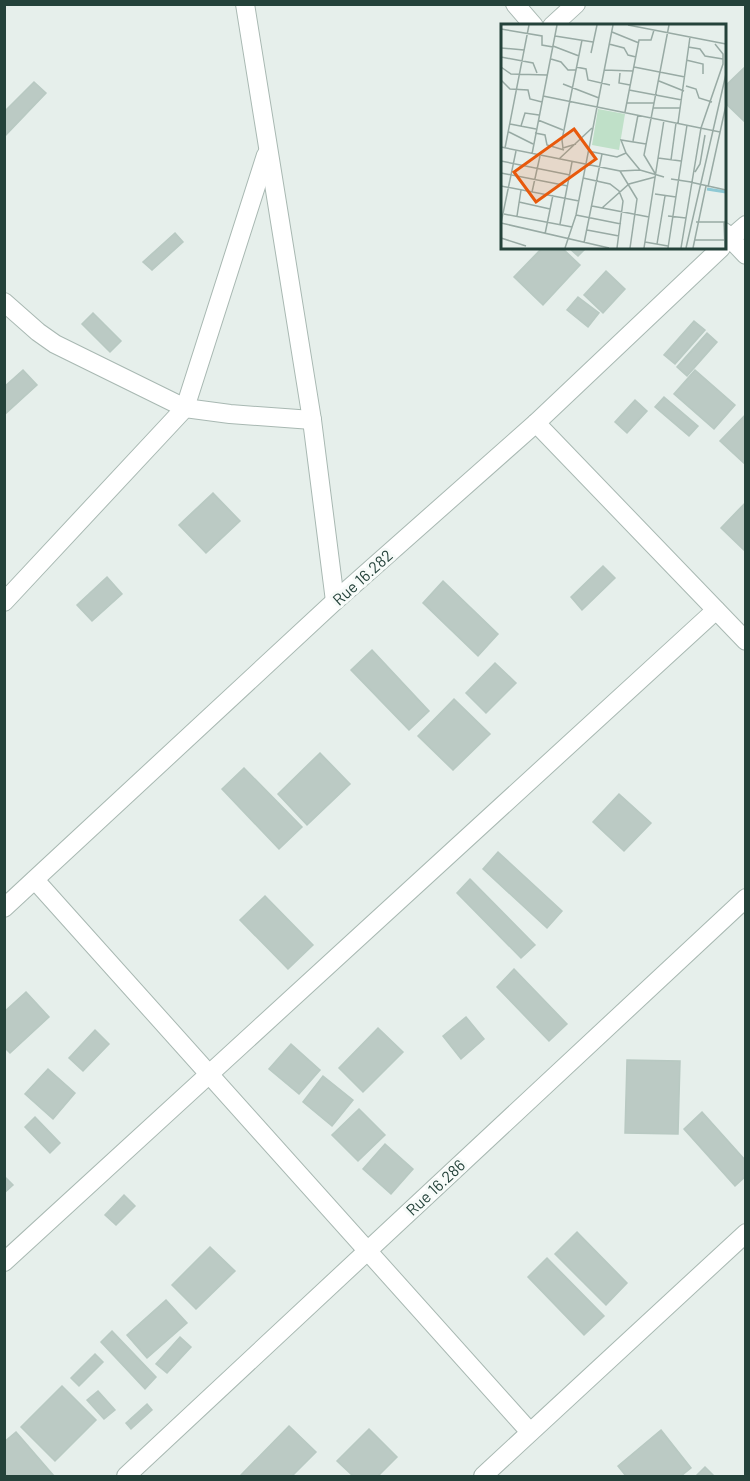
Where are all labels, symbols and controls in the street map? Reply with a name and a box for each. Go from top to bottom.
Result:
inset map [501,24,726,249]
street label: Rue 16.282 [328,545,396,609]
street label: Rue 16.286 [402,1155,468,1219]

